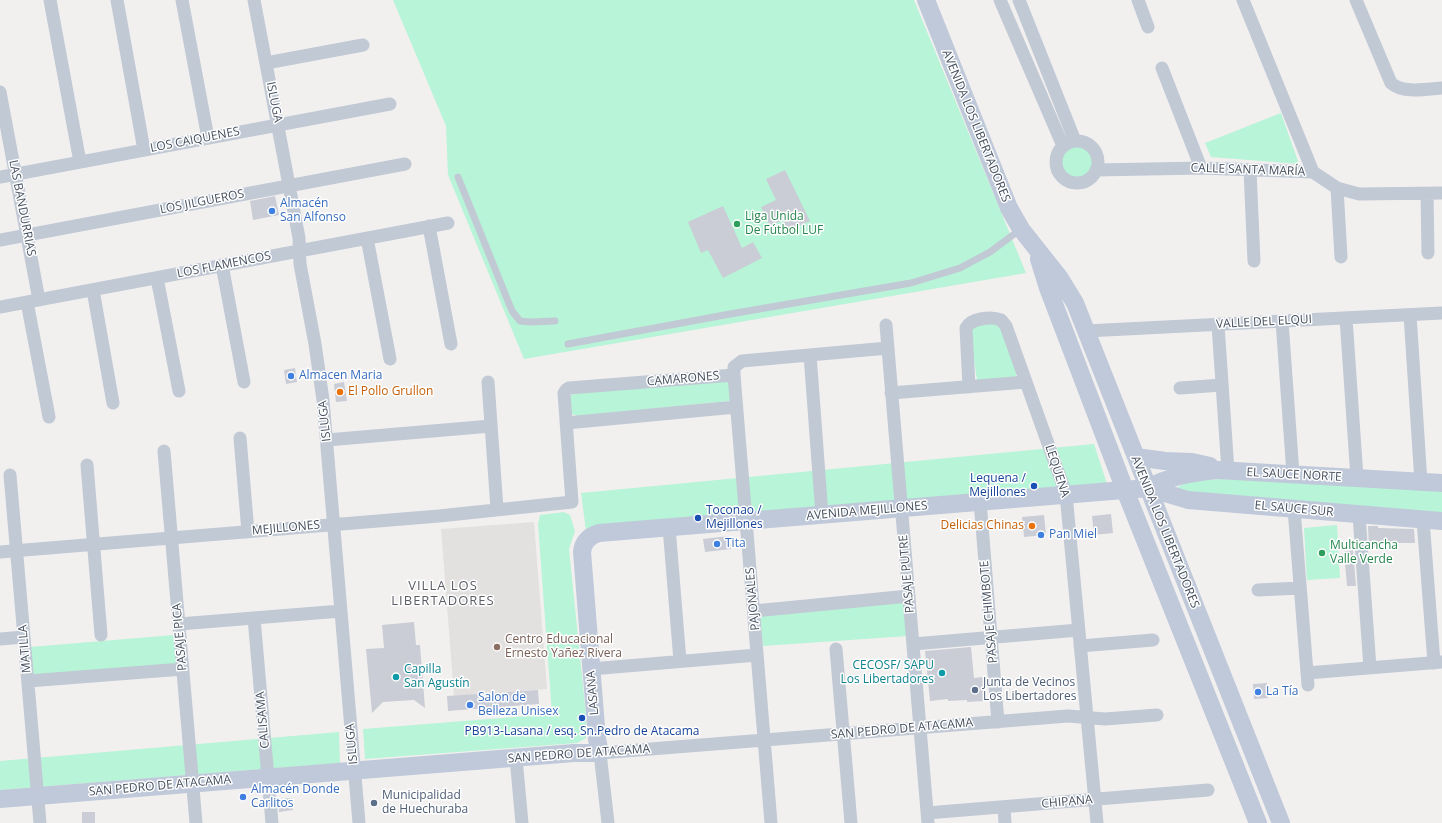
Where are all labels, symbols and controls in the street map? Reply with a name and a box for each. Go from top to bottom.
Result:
street label: AVENIDA LOS LIBERTADORES [939,48,1013,204]
street label: ISLUGA [263,80,285,124]
street label: LOS CAIQUENES [149,124,241,156]
street label: LAS BANDURRIAS [6,159,38,257]
street label: CALLE SANTA MARÍA [1190,161,1306,179]
street label: LOS JILGUEROS [159,187,245,217]
place label: Almacén San Alfonso [280,197,346,225]
marker: Almacén San Alfonso [267,206,277,216]
place label: Liga Unida De Fútbol LUF [745,210,823,238]
marker: Liga Unida De Fútbol LUF [732,219,742,229]
street label: LOS FLAMENCOS [176,249,272,281]
street label: VALLE DEL ELQUI [1216,312,1312,332]
place label: Almacen Maria [299,369,382,383]
street label: CAMARONES [646,369,720,389]
marker: Almacen Maria [286,371,296,381]
place label: El Pollo Grullon [348,385,433,399]
marker: El Pollo Grullon [335,387,345,397]
street label: ISLUGA [316,400,334,442]
street label: LEQUENA [1042,443,1072,499]
street label: AVENIDA LOS LIBERTADORES [1128,454,1202,610]
street label: EL SAUCE NORTE [1246,465,1342,485]
place label: Lequena / Mejillones [969,472,1026,500]
marker: Lequena / Mejillones [1029,481,1039,491]
street label: EL SAUCE SUR [1254,498,1334,520]
street label: AVENIDA MEJILLONES [806,499,928,523]
place label: Toconao / Mejillones [706,504,763,532]
marker: Toconao / Mejillones [693,513,703,523]
street label: MEJILLONES [251,518,321,538]
place label: Delicias Chinas [941,519,1024,533]
marker: Delicias Chinas [1027,521,1037,531]
place label: Pan Miel [1049,528,1097,542]
marker: Pan Miel [1036,530,1046,540]
street label: PASAJE PUTRE [896,534,918,614]
place label: Tita [725,537,746,551]
marker: Tita [712,539,722,549]
place label: Multicancha Valle Verde [1330,539,1398,567]
marker: Multicancha Valle Verde [1317,548,1327,558]
street label: PASAJE CHIMBOTE [977,560,1001,664]
street label: PAJONALES [743,567,763,631]
district label: VILLA LOS LIBERTADORES [391,578,495,609]
street label: PASAJE PICA [170,603,190,671]
street label: MATILLA [16,624,34,674]
place label: Centro Educacional Ernesto Yañez Rivera [505,633,622,661]
marker: Centro Educacional Ernesto Yañez Rivera [492,642,502,652]
place label: CECOSF/ SAPU Los Libertadores [841,659,934,687]
place label: Capilla San Agustín [404,663,470,691]
marker: CECOSF/ SAPU Los Libertadores [937,668,947,678]
street label: LASANA [584,670,602,716]
marker: Capilla San Agustín [391,672,401,682]
place label: Junta de Vecinos Los Libertadores [983,676,1076,704]
marker: Junta de Vecinos Los Libertadores [970,685,980,695]
place label: La Tía [1266,685,1298,699]
marker: La Tía [1253,687,1263,697]
street label: CALISAMA [253,691,273,749]
place label: Salon de Belleza Unisex [478,691,559,719]
marker: Salon de Belleza Unisex [465,700,475,710]
marker: PB913-Lasana / esq. Sn.Pedro de Atacama [577,713,587,723]
street label: SAN PEDRO DE ATACAMA [830,716,974,742]
street label: ISLUGA [343,723,361,765]
place label: PB913-Lasana / esq. Sn.Pedro de Atacama [464,725,700,739]
street label: SAN PEDRO DE ATACAMA [507,742,651,766]
street label: SAN PEDRO DE ATACAMA [88,773,232,799]
place label: Almacén Donde Carlitos [251,783,340,811]
place label: Municipalidad de Huechuraba [382,789,468,817]
marker: Almacén Donde Carlitos [238,792,248,802]
street label: CHIPANA [1041,793,1093,811]
marker: Municipalidad de Huechuraba [369,798,379,808]

